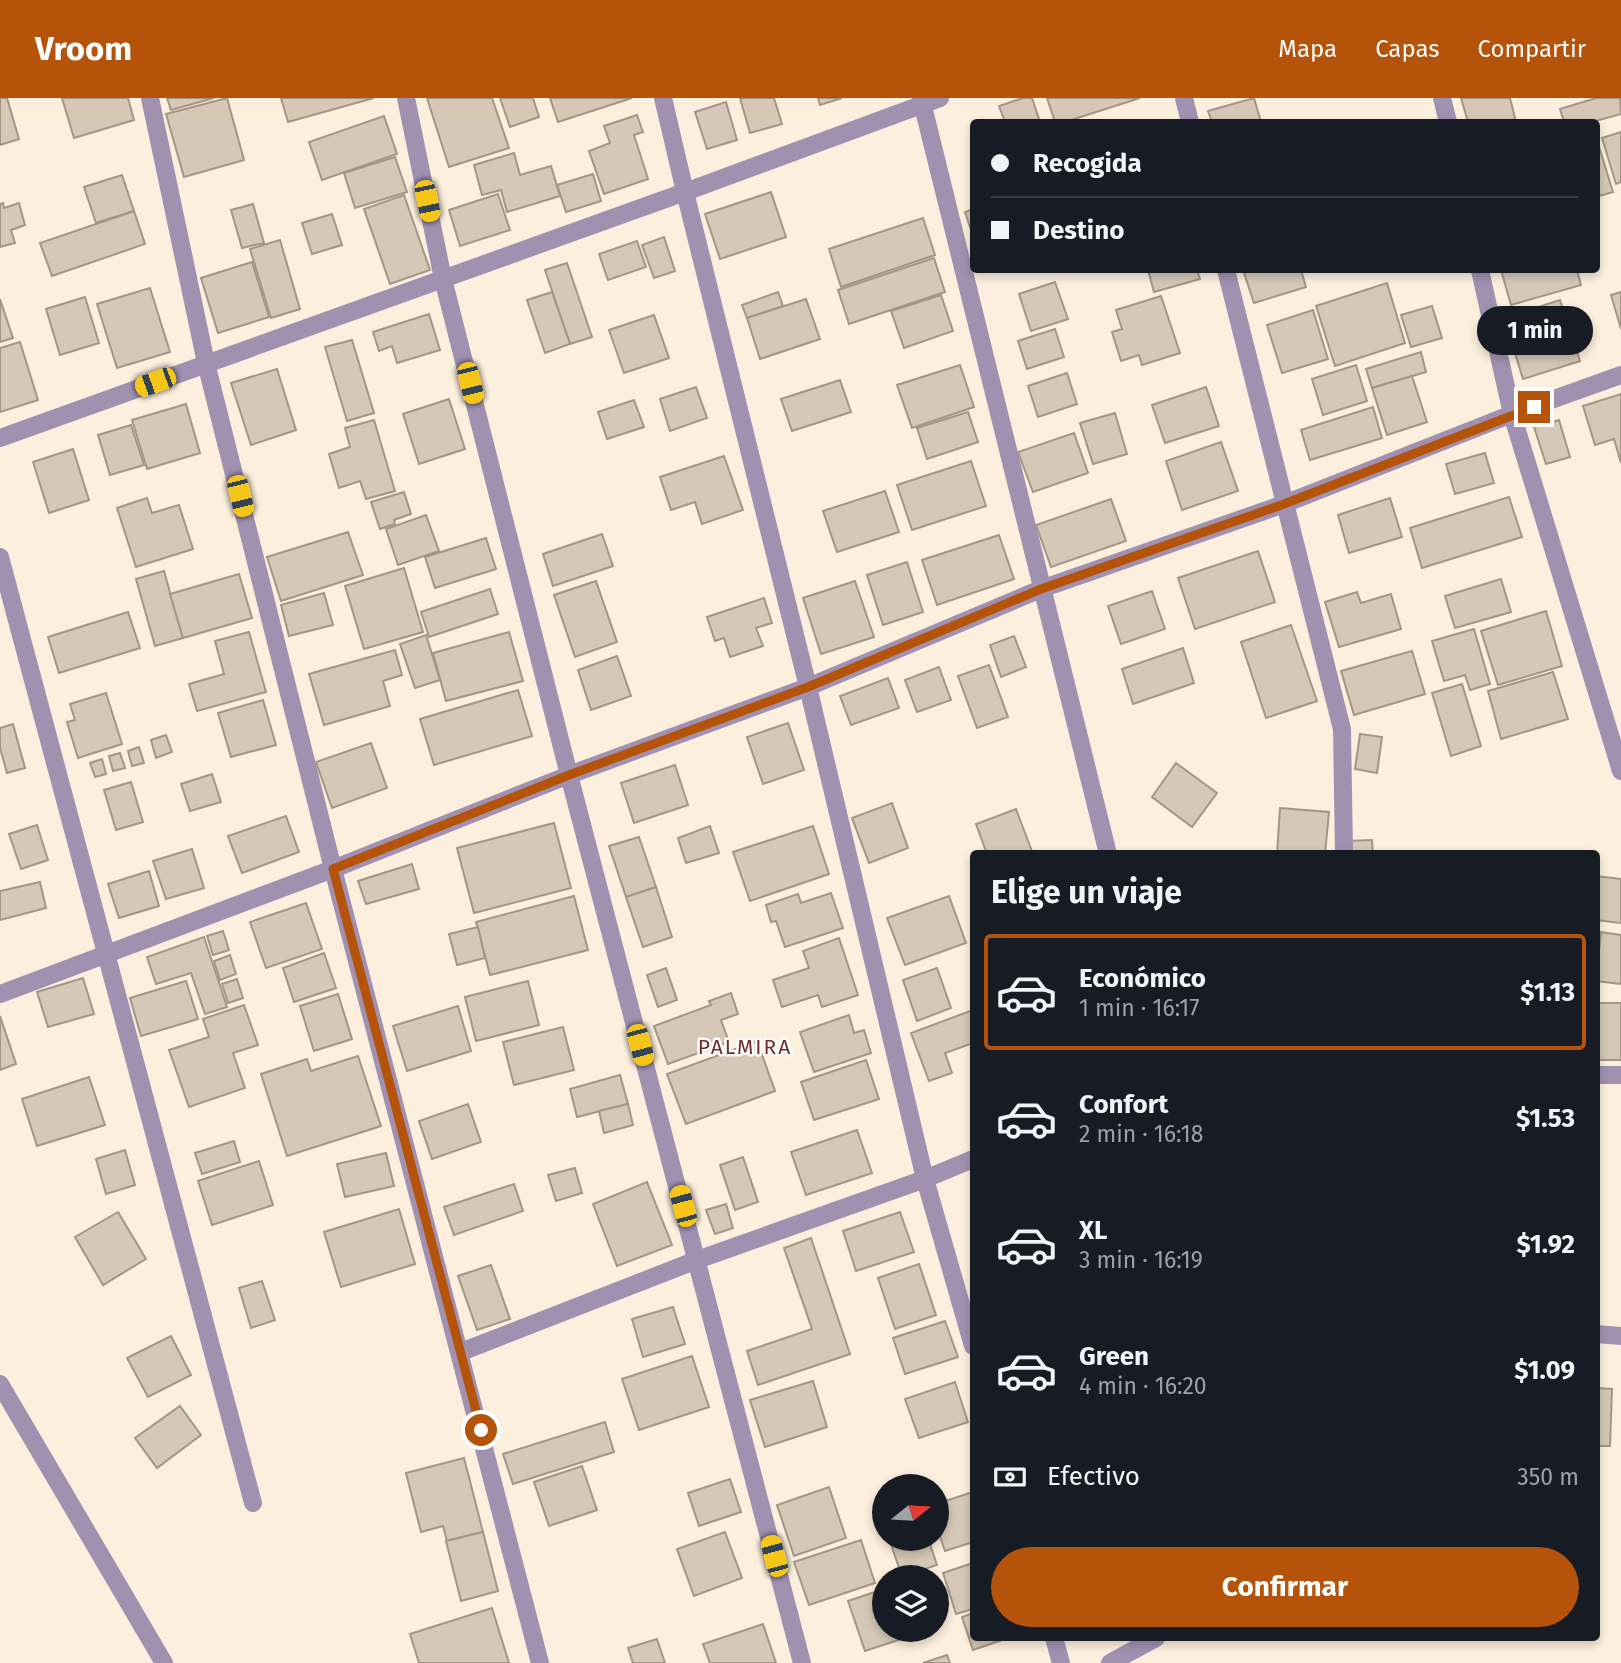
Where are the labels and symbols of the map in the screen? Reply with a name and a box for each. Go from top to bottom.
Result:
car [413,178,442,224]
callout: 1 min [1476,306,1592,354]
car [455,360,486,406]
car [132,365,179,399]
route end [1518,391,1550,423]
car [225,473,256,519]
car [625,1022,656,1068]
district label: PALMIRA [698,1034,792,1060]
car [668,1183,699,1229]
route start [465,1414,497,1446]
north arrow [872,1474,948,1550]
car [759,1533,790,1579]

